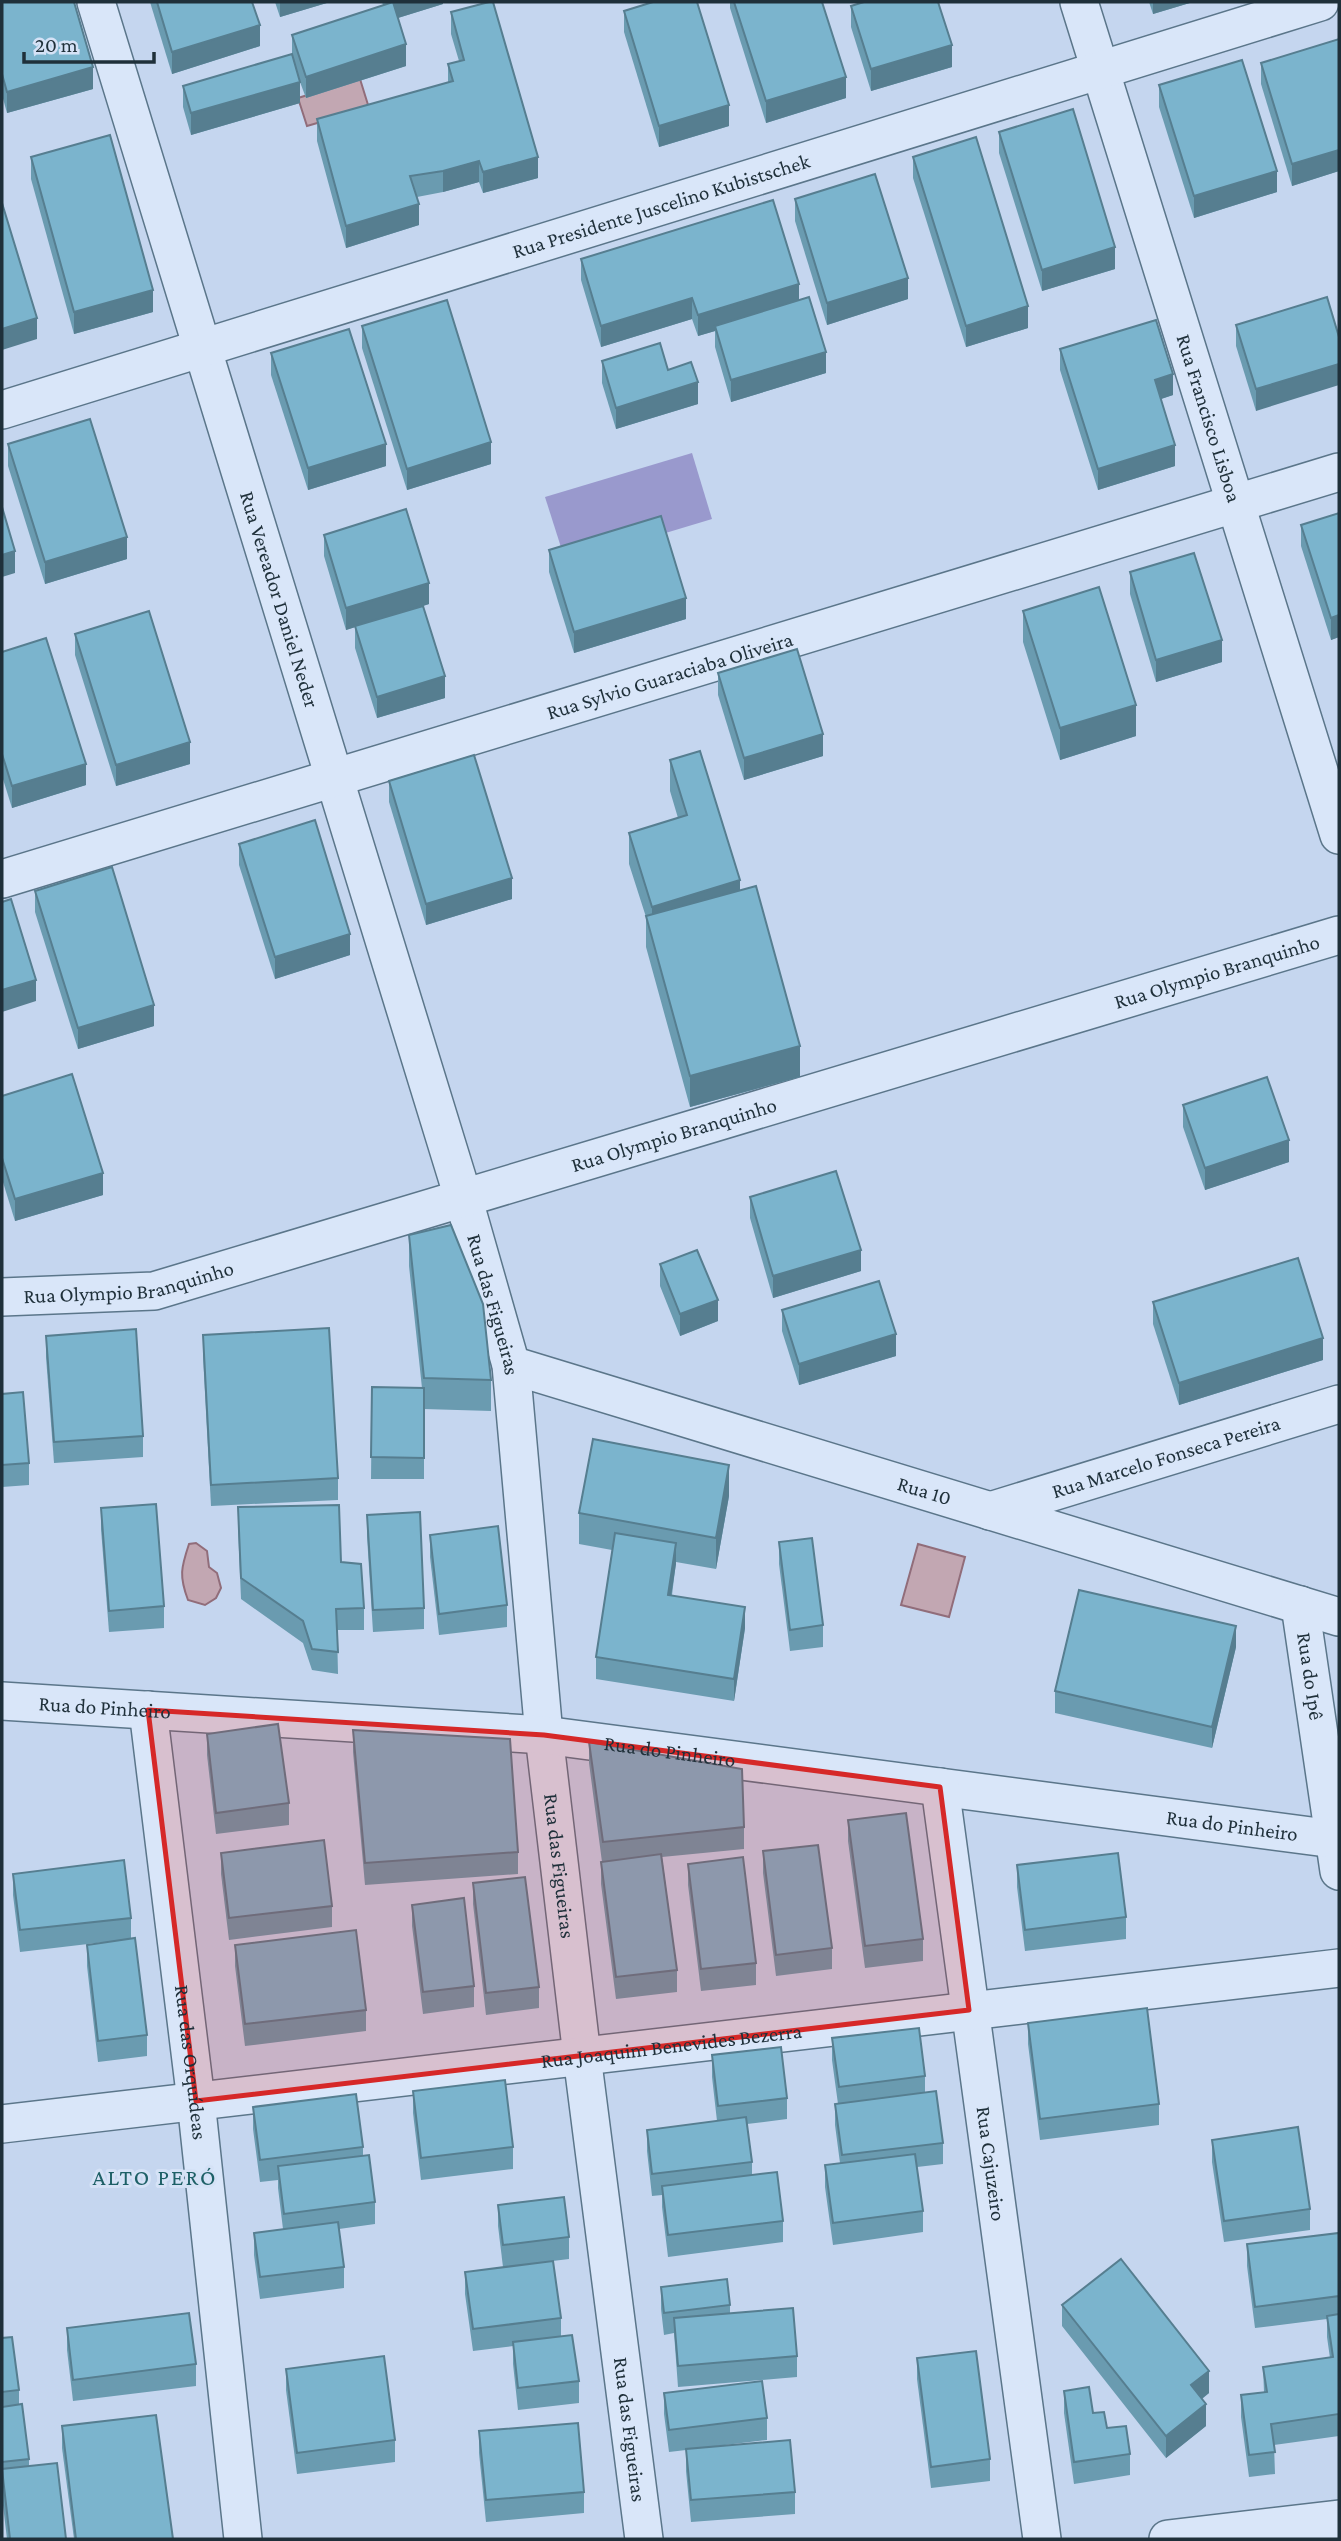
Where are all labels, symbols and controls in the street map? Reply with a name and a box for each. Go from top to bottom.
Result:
scale bar [24,21,154,65]
text: 20 m [35,33,78,57]
street label: Rua Presidente Juscelino Kubistschek [509,149,813,263]
street label: Rua Francisco Lisboa [1171,331,1247,506]
street label: Rua Vereador Daniel Neder [235,488,324,711]
street label: Rua Sylvio Guaraciaba Oliveira [544,627,796,725]
street label: Rua Olympio Branquinho [1111,929,1323,1014]
street label: Rua Olympio Branquinho [568,1093,779,1177]
street label: Rua das Figueiras [462,1231,524,1376]
street label: Rua Olympio Branquinho [23,1256,236,1308]
street label: Rua Marcelo Fonseca Pereira [1049,1411,1283,1503]
street label: Rua 10 [894,1471,954,1510]
street label: Rua do Ipê [1292,1631,1329,1722]
street label: Rua do Pinheiro [38,1691,172,1724]
street label: Rua do Pinheiro [603,1731,737,1772]
street label: Rua das Figueiras [539,1792,580,1940]
street label: Rua do Pinheiro [1165,1805,1299,1846]
street label: Rua das Orquídeas [170,1983,212,2141]
street label: Rua Joaquim Benevides Bezerra [540,2019,804,2073]
street label: Rua Cajuzeiro [971,2105,1011,2222]
district label: ALTO PERÓ [92,2164,218,2190]
street label: Rua das Figueiras [609,2355,651,2503]

